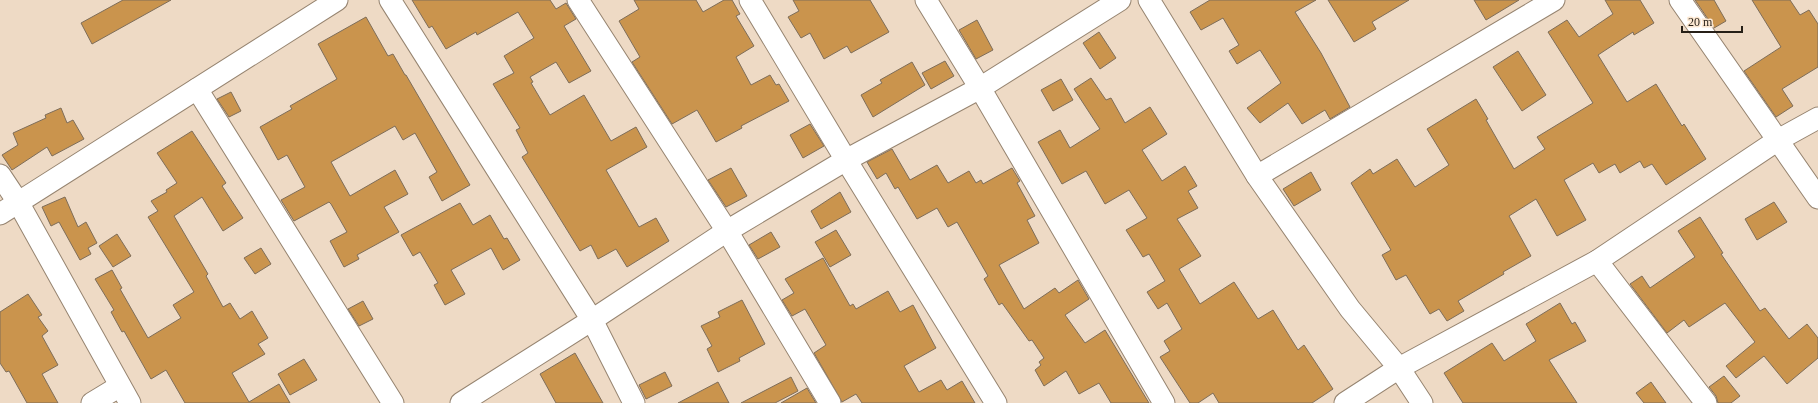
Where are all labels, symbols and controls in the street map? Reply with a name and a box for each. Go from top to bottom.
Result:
scale bar [1682,8,1742,34]
text: 20 m [1688,15,1713,29]

